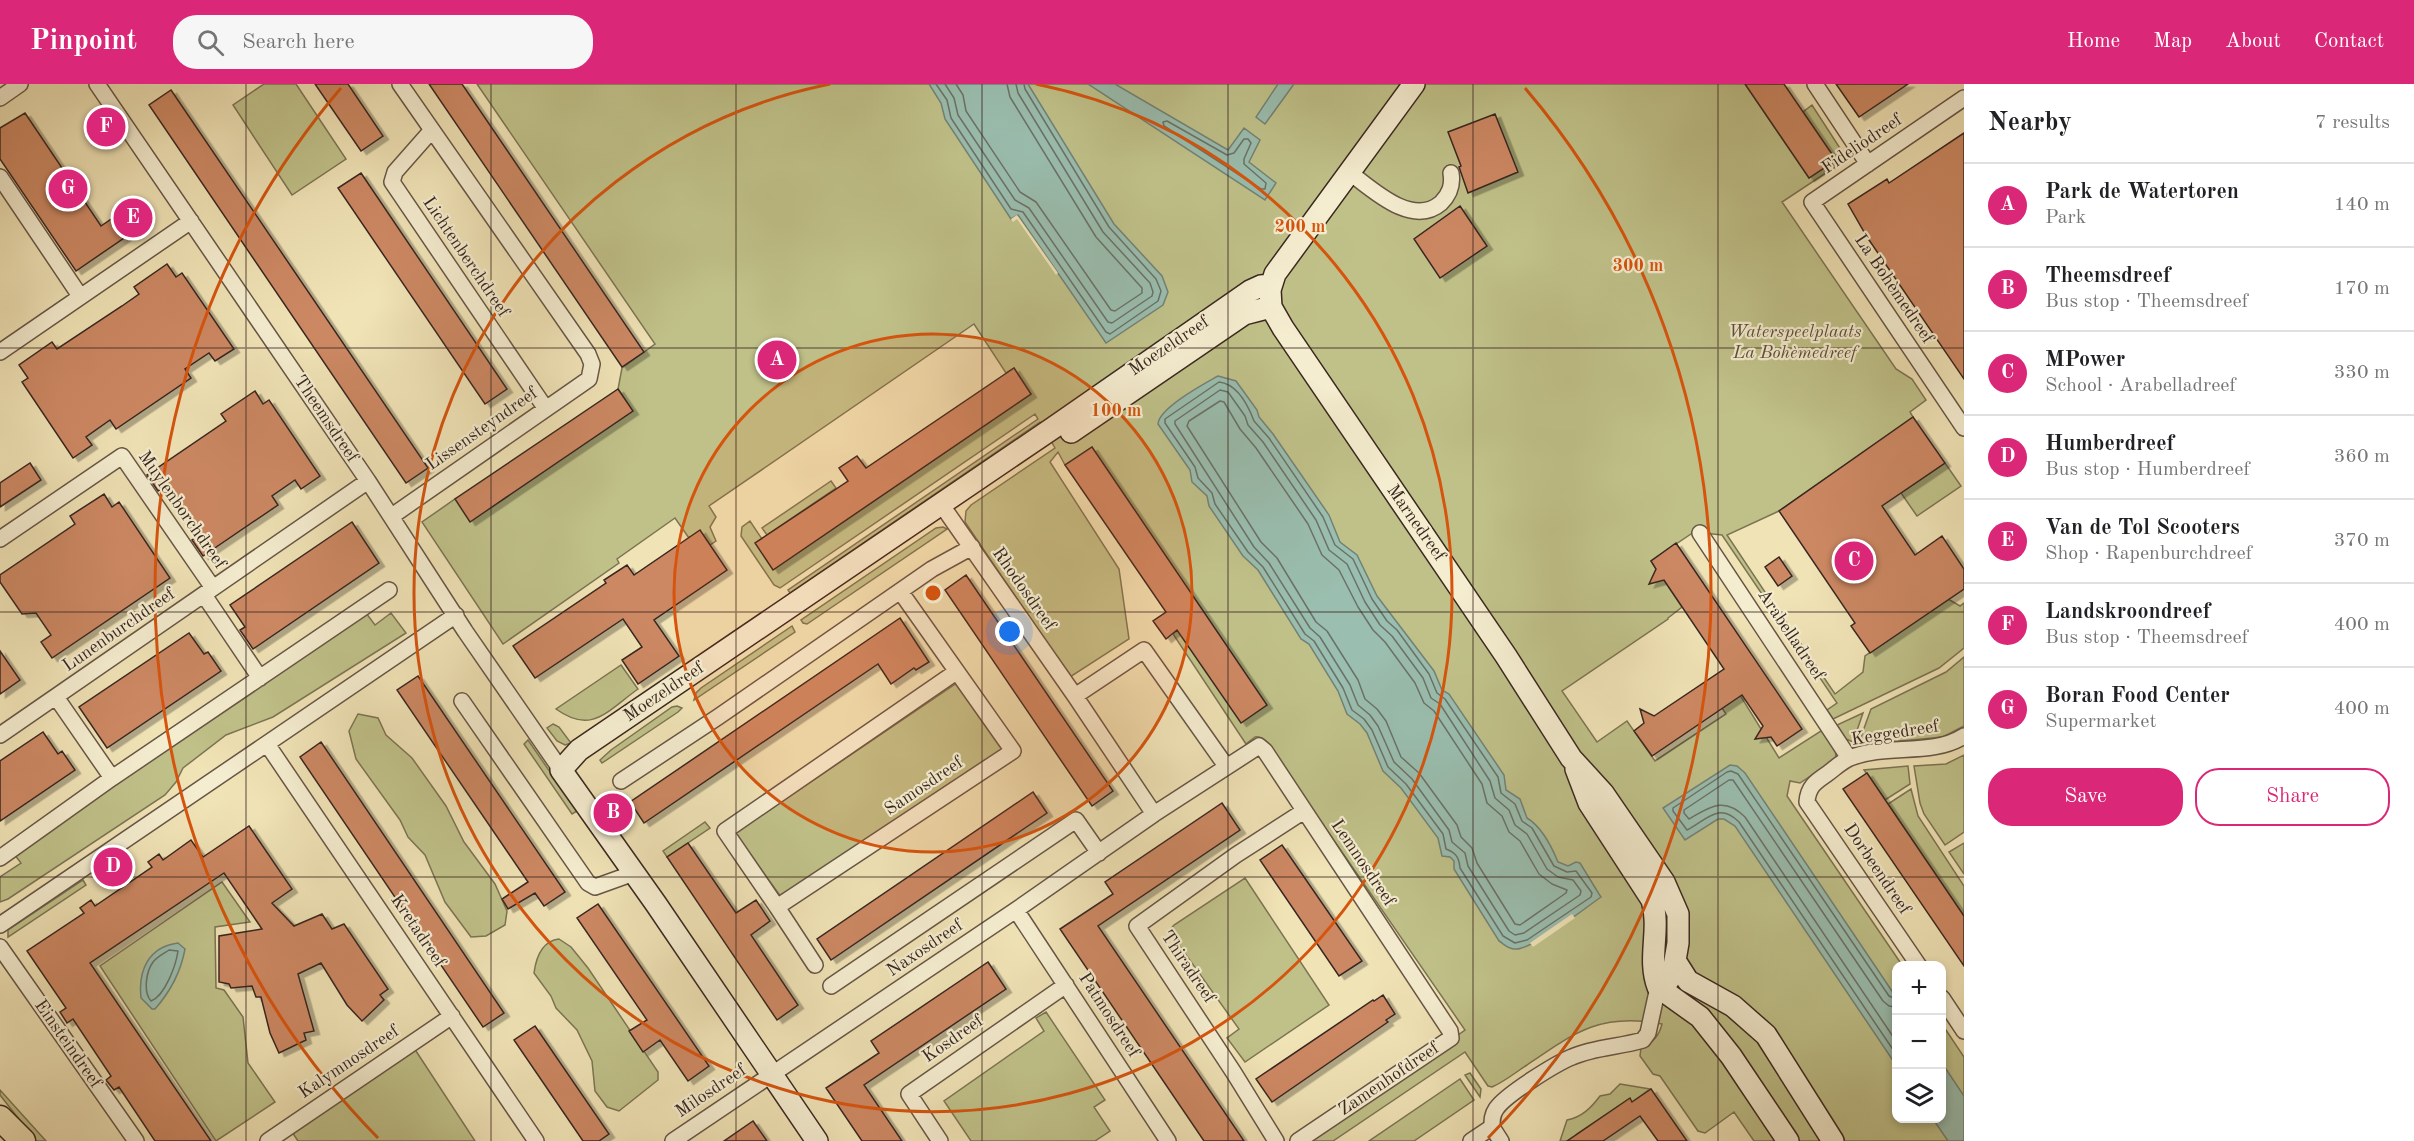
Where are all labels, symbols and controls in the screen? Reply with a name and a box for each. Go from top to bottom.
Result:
search box [173,15,593,69]
icon: search [194,26,227,59]
text: Pinpoint [30,28,137,56]
text: Search here [242,31,355,53]
text: Home [2067,31,2120,52]
text: Map [2153,31,2192,52]
text: About [2225,31,2281,52]
text: Contact [2314,31,2384,52]
pin: F [86,104,126,150]
street label: Fideliodreef [1819,110,1906,177]
text: Nearby [1988,110,2072,136]
text: 7 results [2315,113,2390,133]
pin: G [48,166,88,212]
text: Park de Watertoren [2045,181,2239,203]
street label: Lichtenberchdreef [419,194,513,321]
text: A [2000,195,2015,215]
text: 140 m [2334,195,2390,215]
pin: E [114,196,152,240]
text: Park [2045,208,2086,228]
text: 200 m [1275,218,1325,236]
street label: La Bohèmedreef [1851,231,1938,348]
text: 300 m [1613,257,1663,275]
text: Theemsdreef [2045,265,2171,287]
text: B [2000,279,2015,299]
text: 170 m [2334,279,2390,299]
text: Bus stop · Theemsdreef [2045,292,2248,312]
street label: Moezeldreef [1126,312,1213,379]
park label: Waterspeelplaats La Bohèmedreef [1728,323,1862,362]
pin: A [758,338,796,382]
text: MPower [2045,349,2125,371]
text: C [2001,363,2014,383]
text: 330 m [2334,363,2390,383]
street label: Theemsdreef [290,372,362,467]
text: School · Arabelladreef [2045,376,2236,396]
street label: Lissensteyndreef [423,383,542,474]
text: 100 m [1091,402,1141,420]
text: Humberdreef [2045,433,2174,455]
text: D [2000,447,2015,467]
text: 360 m [2334,447,2390,467]
street label: Muylenborchdreef [135,448,230,573]
text: Bus stop · Humberdreef [2045,460,2250,480]
street label: Marnedreef [1383,482,1449,565]
text: Van de Tol Scooters [2045,517,2240,539]
text: E [2001,531,2014,551]
text: 370 m [2334,531,2390,551]
pin: C [1834,538,1874,584]
street label: Rhodosdreef [989,544,1060,635]
text: Shop · Rapenburchdreef [2045,544,2252,564]
centre of rings [923,583,943,603]
street label: Lunenburchdreef [60,584,179,675]
street label: Arabelladreef [1754,586,1829,685]
text: Landskroondreef [2045,601,2211,623]
text: F [2001,615,2014,635]
text: 400 m [2334,615,2390,635]
your location [995,617,1024,646]
text: Bus stop · Theemsdreef [2045,628,2248,648]
street label: Moezeldreef [621,658,708,725]
text: Boran Food Center [2045,685,2230,707]
text: G [2000,699,2015,719]
text: 400 m [2334,699,2390,719]
text: Supermarket [2045,712,2156,732]
street label: Keggedreef [1850,717,1941,749]
street label: Samosdreef [882,753,967,819]
button: Save [1988,768,2183,826]
button: Share [2195,768,2390,826]
pin: B [594,790,632,836]
street label: Lemnosdreef [1327,816,1399,911]
street label: Dorbeendreef [1840,820,1914,918]
pin: D [94,844,132,890]
street label: Kretadreef [387,891,449,972]
street label: Naxosdreef [884,915,967,980]
street label: Thiradreef [1157,928,1219,1007]
map controls [1892,961,1946,1123]
button: + [1892,961,1946,1015]
street label: Patmosdreef [1075,969,1144,1061]
street label: Einsteindreef [31,997,106,1092]
street label: Kosdreef [919,1011,988,1066]
button: − [1892,1015,1946,1069]
street label: Kalymnosdreef [295,1021,403,1102]
street label: Zamenhofdreef [1336,1038,1443,1119]
street label: Milosdreef [672,1060,750,1121]
button: layers [1892,1069,1946,1123]

